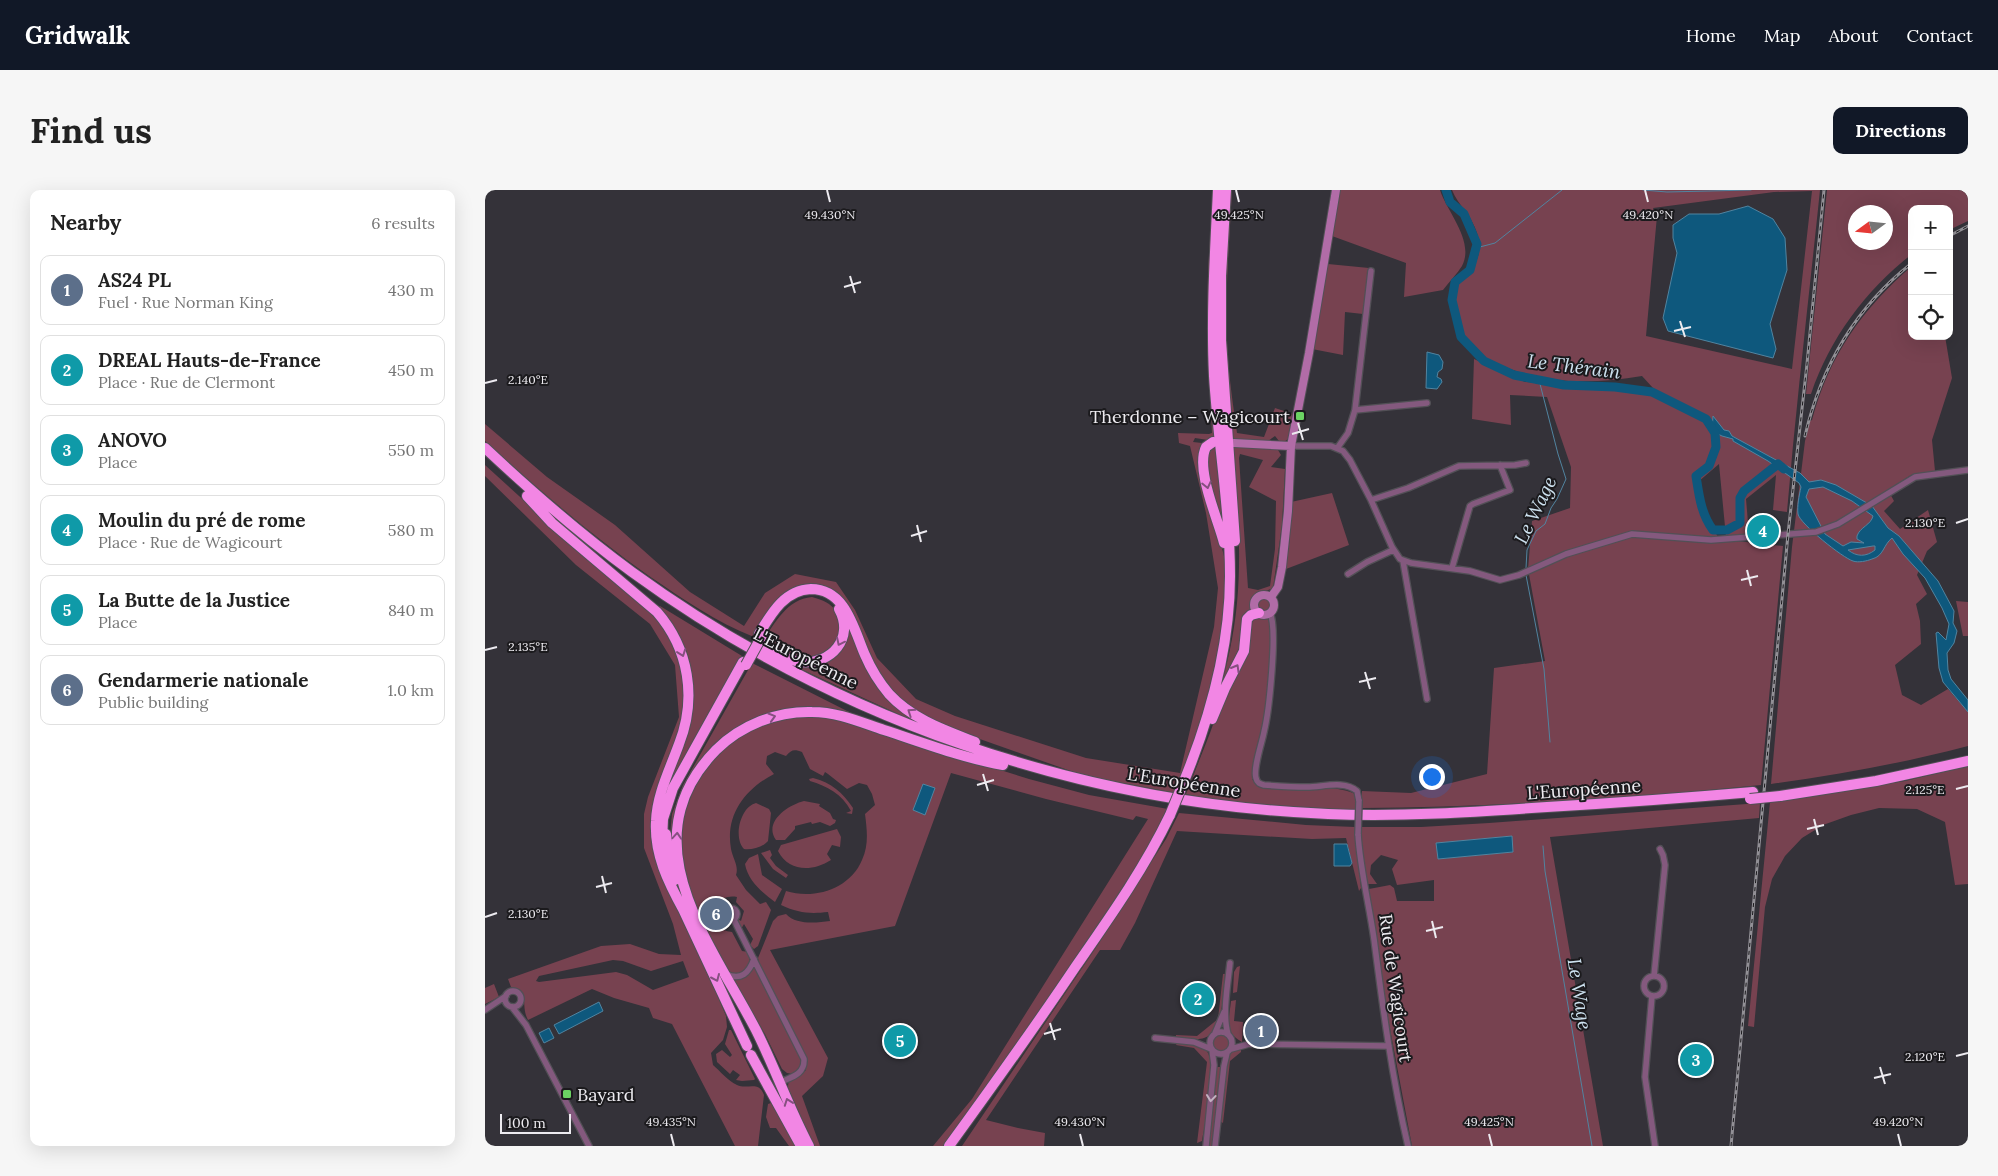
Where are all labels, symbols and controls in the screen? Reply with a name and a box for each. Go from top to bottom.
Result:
text: Gridwalk [25,20,130,51]
text: Home [1686,24,1736,47]
text: Map [1764,24,1800,47]
text: About [1828,24,1878,47]
text: Contact [1906,24,1973,47]
button: Directions [1833,107,1968,154]
text: Find us [30,108,152,153]
north arrow [1848,205,1893,250]
map controls [1908,205,1953,340]
button: + [1908,205,1953,250]
text: 49.430°N [805,207,855,222]
text: 49.425°N [1214,207,1264,222]
text: 49.420°N [1623,207,1673,222]
text: Nearby [50,209,121,236]
text: 6 results [371,213,435,233]
button: − [1908,250,1953,295]
text: AS24 PL [98,268,171,292]
text: 1 [64,280,70,300]
text: 430 m [388,280,434,300]
text: Fuel · Rue Norman King [98,292,273,312]
button: locate [1908,295,1953,340]
text: DREAL Hauts-de-France [98,348,321,372]
water label: Le Thérain [1526,348,1622,384]
text: 2 [63,360,71,380]
text: 450 m [388,360,434,380]
text: Place · Rue de Clermont [98,372,275,392]
text: 2.140°E [508,372,548,387]
place label: Therdonne – Wagicourt [1090,405,1290,428]
marker: Therdonne – Wagicourt [1294,410,1306,422]
text: ANOVO [98,428,167,452]
text: 3 [63,440,71,460]
text: 550 m [388,440,434,460]
text: Place [98,452,137,472]
water label: Le Wage [1508,472,1562,548]
one-way arrow [1201,481,1212,490]
text: Moulin du pré de rome [98,508,305,532]
pin: 4 [1747,512,1779,550]
text: 2.130°E [1905,515,1945,530]
text: 4 [63,520,71,540]
text: 580 m [388,520,434,540]
text: Place · Rue de Wagicourt [98,532,283,552]
text: La Butte de la Justice [98,588,290,612]
text: 5 [63,600,71,620]
text: 840 m [388,600,434,620]
text: Place [98,612,137,632]
street label: L'Européenne [750,622,862,694]
one-way arrow [836,637,846,646]
text: 2.135°E [508,639,548,654]
one-way arrow [676,648,686,657]
one-way arrow [1229,664,1239,673]
text: Gendarmerie nationale [98,668,308,692]
text: 6 [62,680,72,700]
text: 1.0 km [387,680,434,700]
text: Public building [98,692,208,712]
one-way arrow [908,709,917,718]
one-way arrow [768,713,776,723]
street label: L'Européenne [1126,762,1243,802]
your location [1419,764,1445,790]
street label: L'Européenne [1526,774,1642,804]
text: 2.125°E [1905,782,1945,797]
one-way arrow [671,831,682,839]
pin: 6 [700,895,732,933]
text: 2.130°E [508,906,548,921]
street label: Rue de Wagicourt [1374,912,1418,1064]
water label: Le Wage [1563,957,1597,1031]
one-way arrow [709,973,720,982]
pin: 2 [1182,980,1214,1018]
pin: 1 [1245,1012,1277,1050]
pin: 5 [884,1022,916,1060]
pin: 3 [1680,1041,1712,1079]
text: 2.120°E [1905,1049,1945,1064]
place label: Bayard [577,1083,635,1106]
marker: Bayard [561,1088,573,1100]
one-way arrow [1206,1094,1217,1102]
one-way arrow [784,1098,794,1107]
scale bar [500,1111,571,1134]
text: 100 m [507,1114,546,1132]
text: 49.435°N [646,1114,696,1129]
text: 49.430°N [1055,1114,1105,1129]
text: 49.425°N [1464,1114,1514,1129]
text: 49.420°N [1873,1114,1923,1129]

